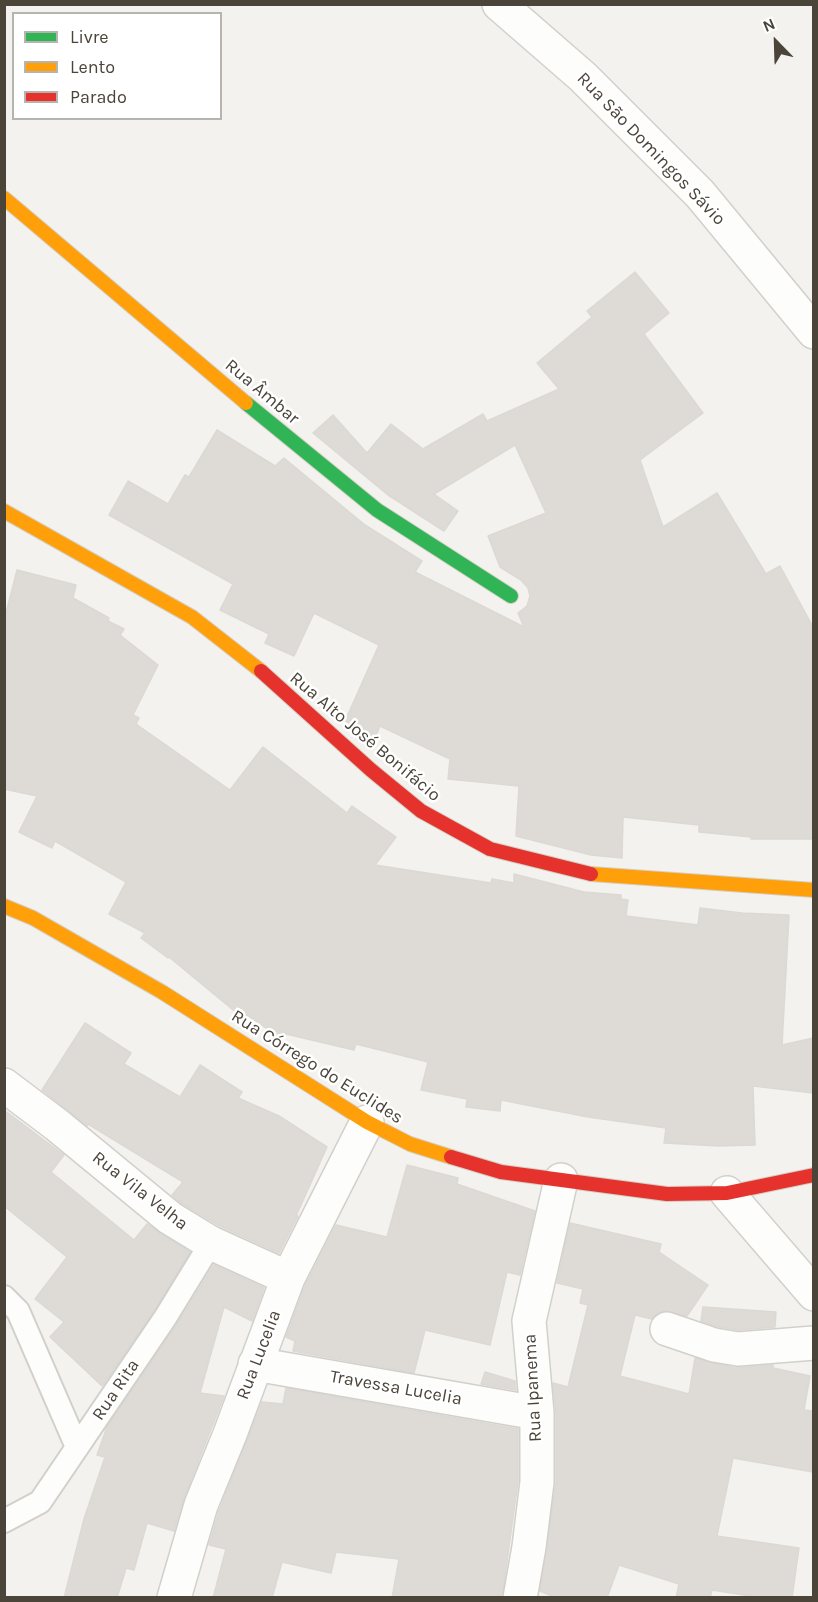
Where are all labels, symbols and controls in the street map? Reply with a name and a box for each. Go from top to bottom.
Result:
legend [12,12,222,120]
north arrow [746,12,806,72]
text: N [760,14,778,36]
text: Livre [70,26,109,48]
text: Lento [70,56,115,78]
street label: Rua São Domingos Sávio [572,68,730,230]
text: Parado [70,86,127,108]
street label: Rua Âmbar [220,355,304,429]
street label: Rua Alto José Bonifácio [285,668,445,806]
street label: Rua Córrego do Euclides [227,1005,407,1129]
street label: Rua Vila Velha [88,1147,192,1235]
street label: Rua Lucelia [232,1307,286,1403]
street label: Rua Ipanema [519,1333,547,1443]
street label: Rua Rita [88,1355,144,1425]
street label: Travessa Lucelia [328,1366,464,1410]

